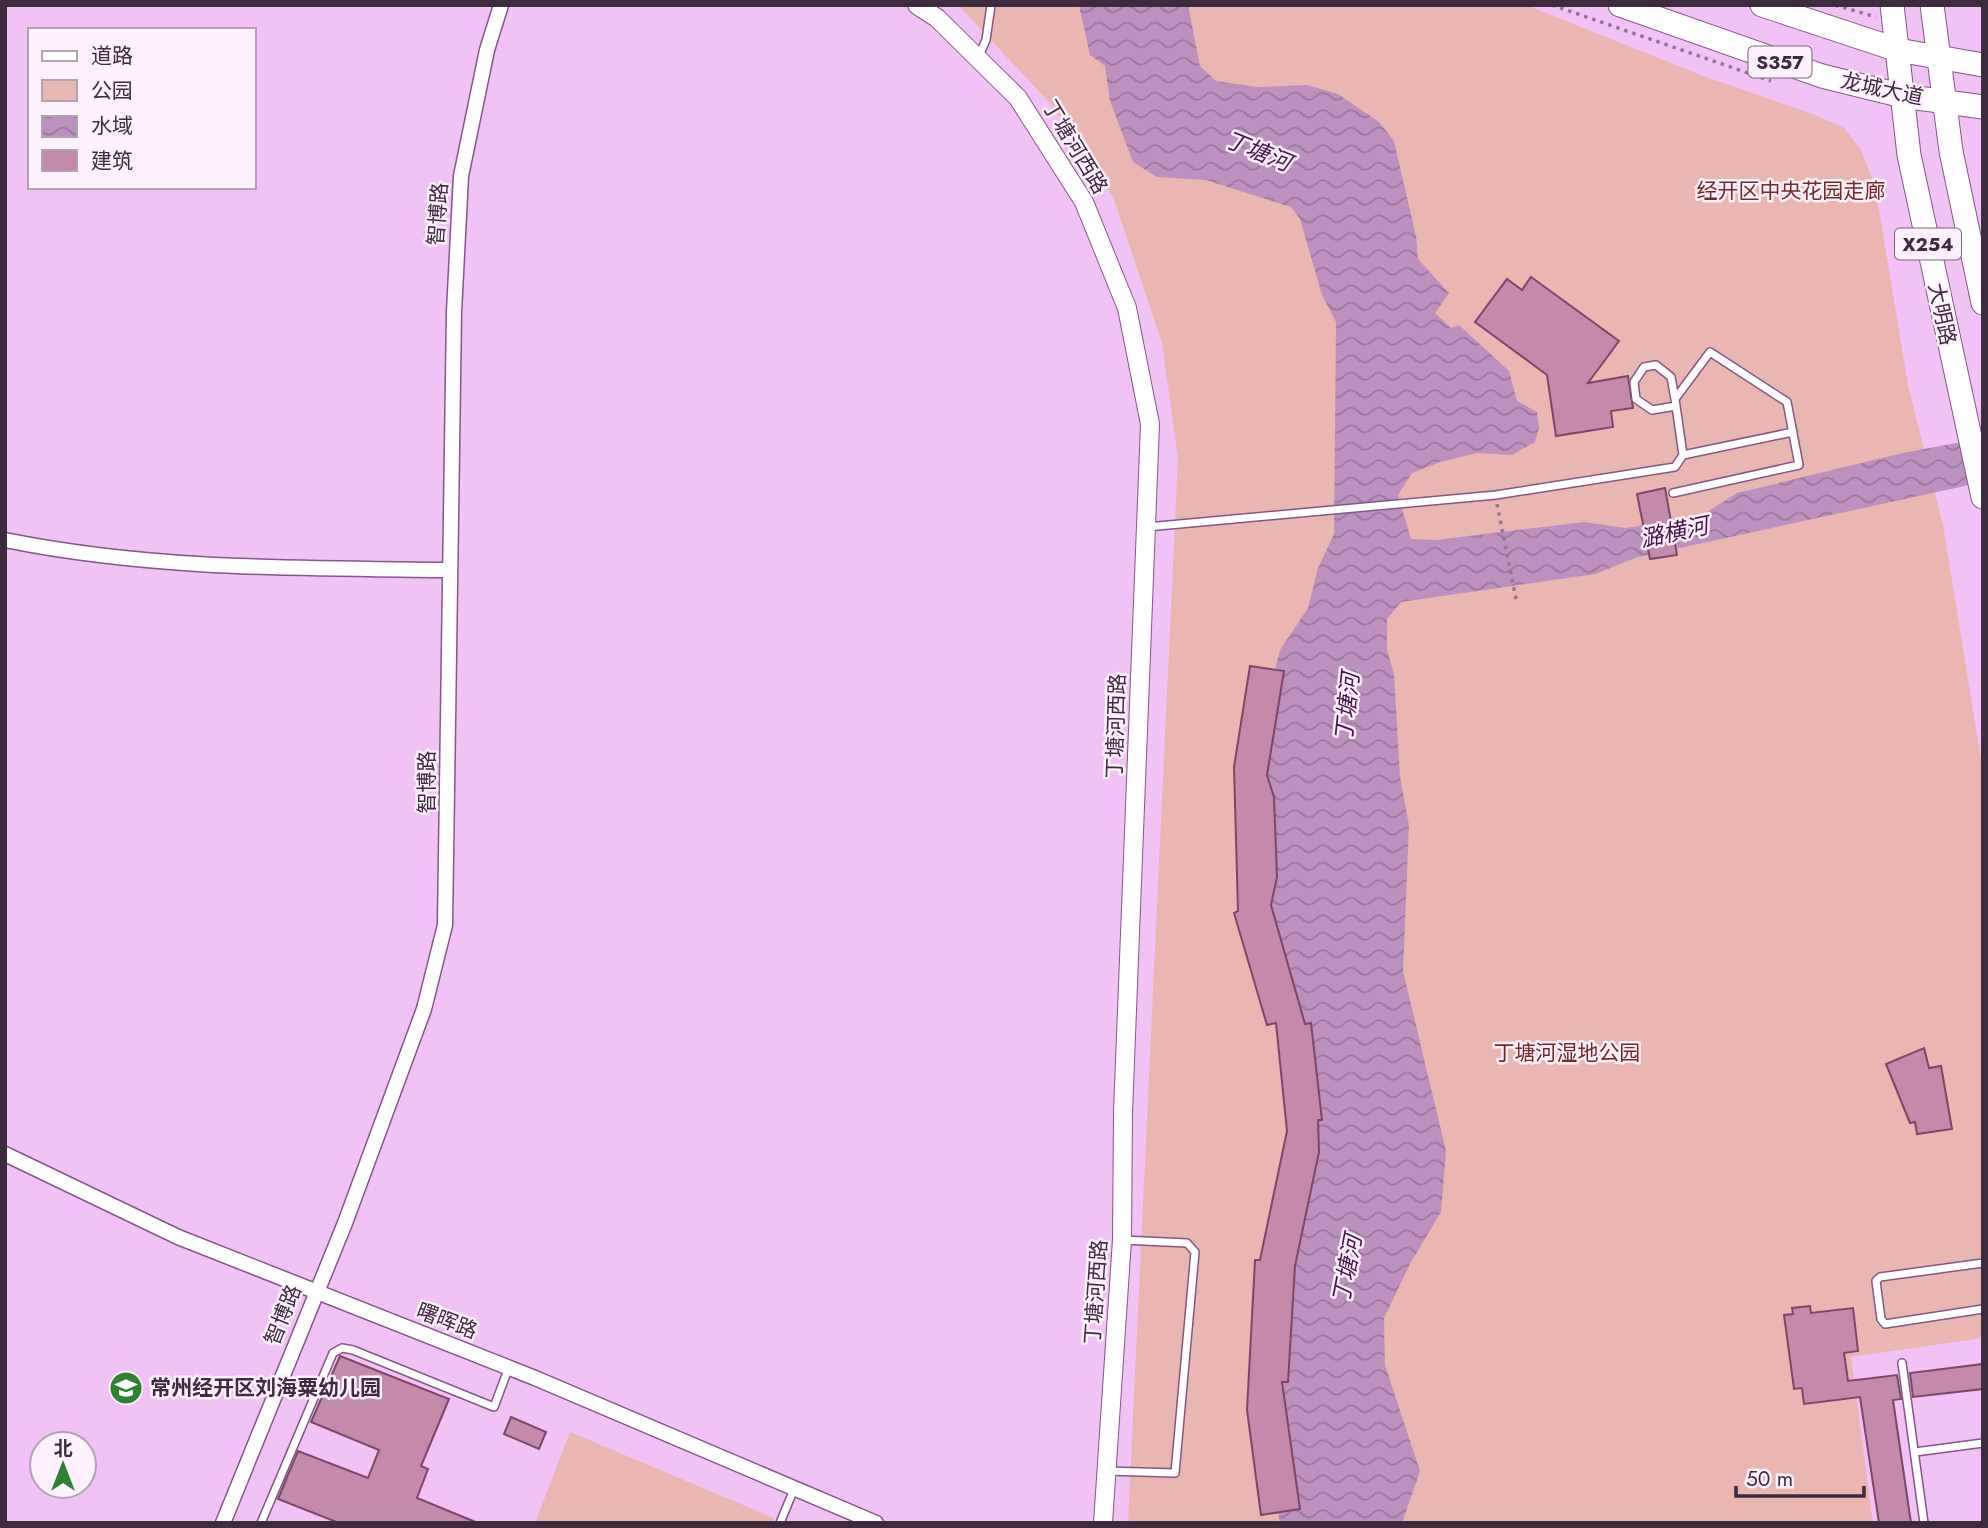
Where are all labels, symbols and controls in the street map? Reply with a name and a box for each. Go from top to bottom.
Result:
legend [28,28,256,189]
text: 道路 [91,41,133,71]
road number: S357 [1748,46,1812,78]
street label: 龙城大道 [1838,66,1926,112]
text: 公园 [91,76,133,106]
street label: 丁塘河西路 [1035,94,1115,200]
text: 水域 [91,111,133,141]
water label: 丁塘河 [1220,122,1300,181]
text: 建筑 [91,146,133,176]
park label: 经开区中央花园走廊 [1697,176,1886,206]
street label: 智博路 [421,182,455,246]
road number: X254 [1895,228,1961,260]
street label: 大明路 [1921,280,1963,348]
water label: 潞横河 [1637,507,1715,556]
water label: 丁塘河 [1326,667,1368,743]
street label: 丁塘河西路 [1099,673,1133,779]
street label: 智博路 [412,751,442,814]
park label: 丁塘河湿地公园 [1494,1038,1641,1068]
water label: 丁塘河 [1324,1228,1371,1306]
street label: 丁塘河西路 [1077,1239,1115,1345]
street label: 智博路 [257,1280,309,1350]
street label: 曙晖路 [412,1296,482,1346]
school or university icon: 常州经开区刘海粟幼儿园 [107,1369,145,1407]
place label: 常州经开区刘海粟幼儿园 [150,1373,381,1403]
north arrow [28,1430,98,1500]
text: 北 [53,1435,73,1462]
scale bar [1736,1454,1864,1498]
text: 50 m [1746,1464,1793,1494]

